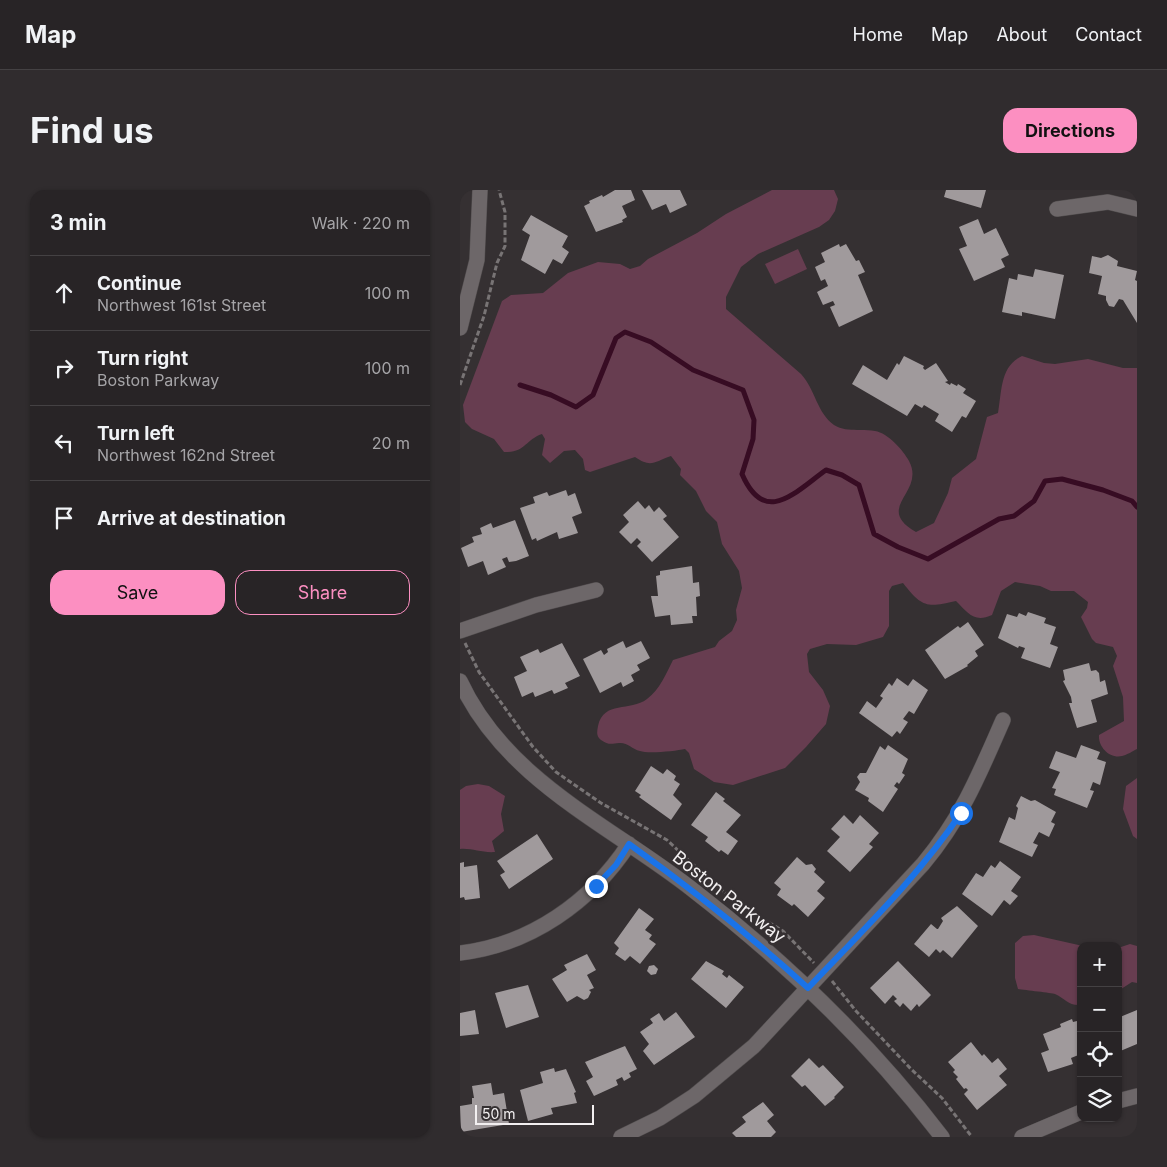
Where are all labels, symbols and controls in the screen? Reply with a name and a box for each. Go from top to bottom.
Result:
text: Map [25,20,76,49]
text: Home [853,24,903,45]
text: Map [931,24,968,45]
text: About [996,24,1047,45]
text: Contact [1075,24,1142,45]
button: Directions [1003,108,1137,153]
text: Find us [30,109,154,151]
text: 3 min [50,210,106,235]
text: Walk · 220 m [312,213,410,233]
text: Continue [97,272,182,295]
icon: ahead [50,279,78,307]
text: 100 m [365,283,410,303]
text: Northwest 161st Street [97,295,266,315]
text: Turn right [97,347,188,370]
icon: right [50,354,78,382]
text: 100 m [365,358,410,378]
text: Boston Parkway [97,370,219,390]
text: Turn left [97,422,175,445]
icon: left [50,429,78,457]
text: 20 m [372,433,410,453]
text: Northwest 162nd Street [97,445,275,465]
icon: arrive [50,504,78,532]
text: Arrive at destination [97,507,286,530]
button: Save [50,570,225,615]
button: Share [235,570,410,615]
route start [950,802,973,825]
street label: Boston Parkway [669,846,790,947]
route end [585,875,608,898]
map controls [1077,942,1122,1122]
button: + [1077,942,1122,987]
button: − [1077,987,1122,1032]
button: locate [1077,1032,1122,1077]
button: layers [1077,1077,1122,1122]
scale bar [475,1102,594,1125]
text: 50 m [482,1105,516,1122]

